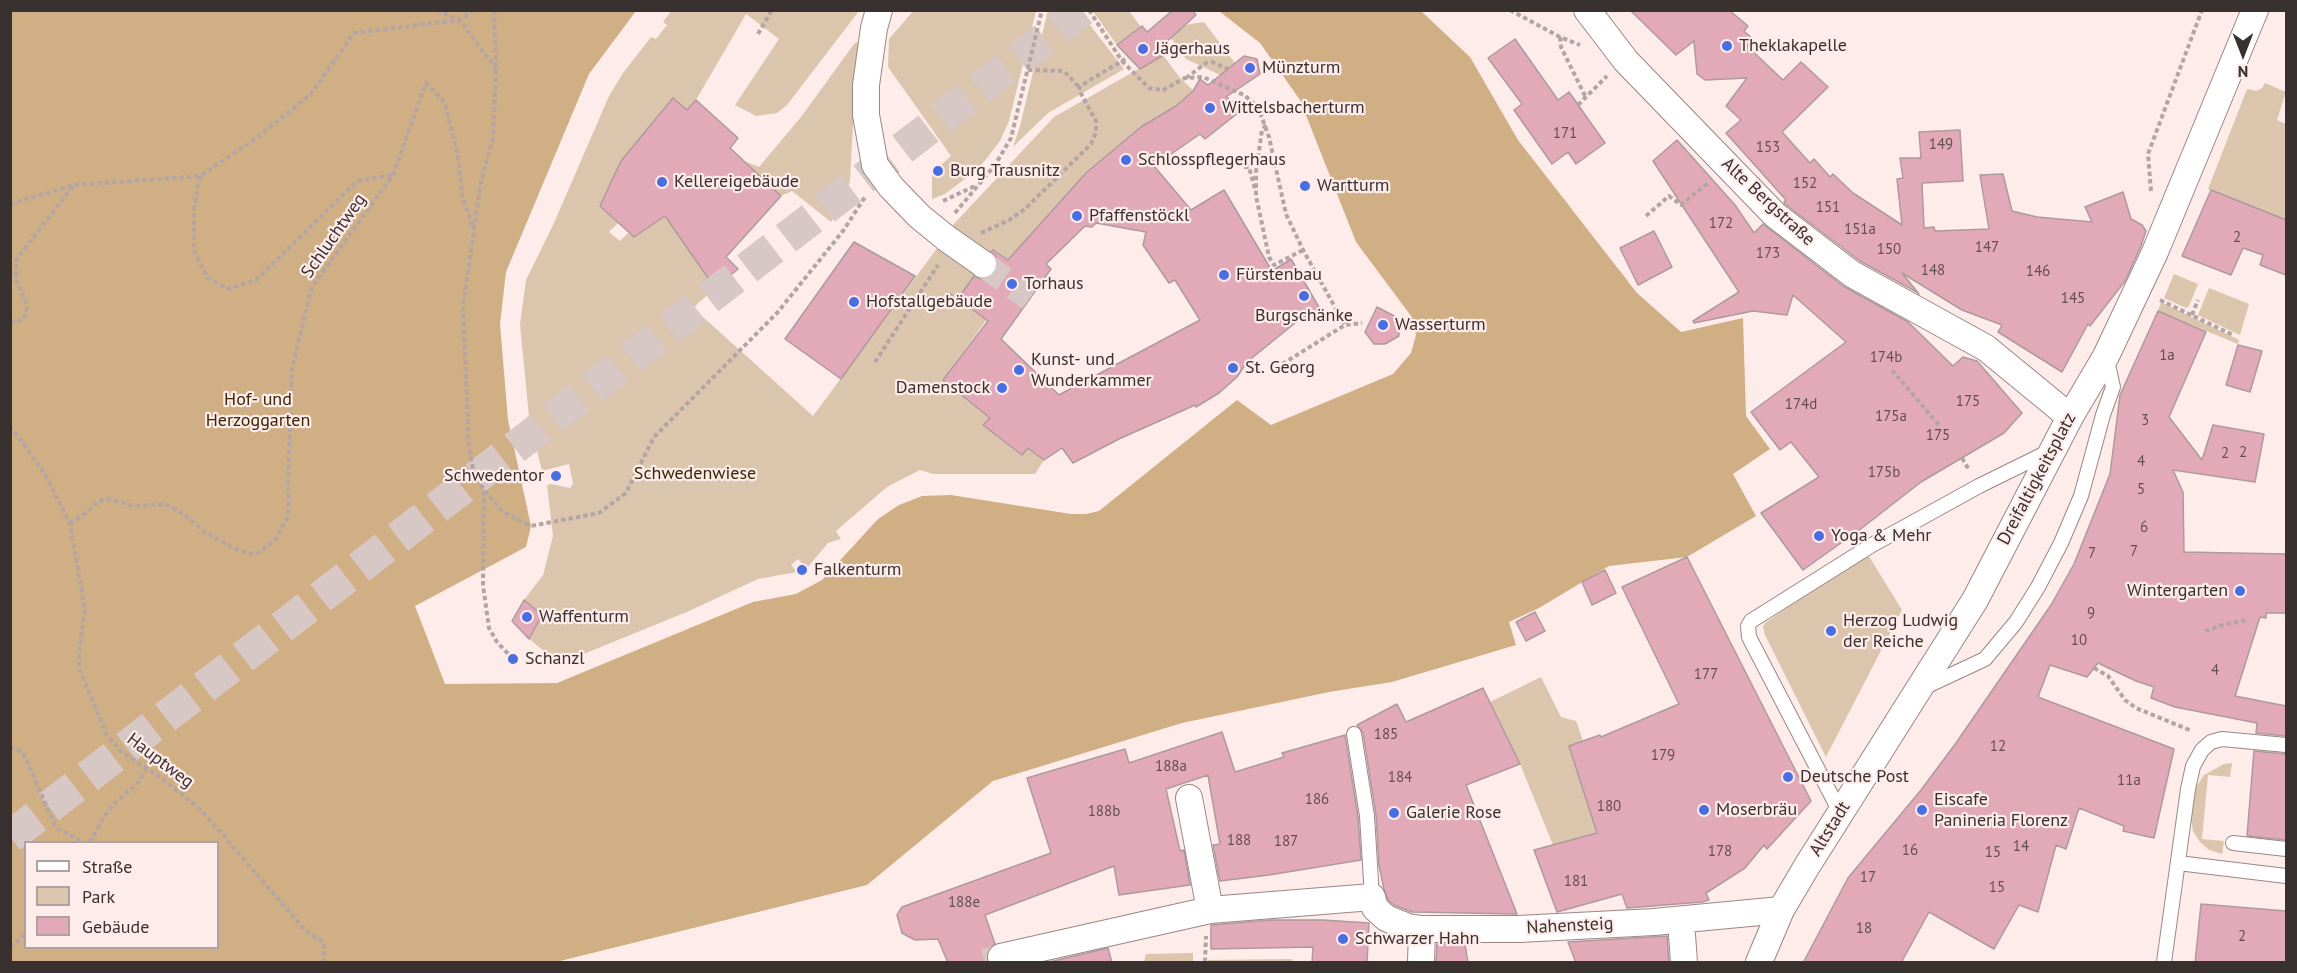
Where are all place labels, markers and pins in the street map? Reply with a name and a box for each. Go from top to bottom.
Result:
place label: Theklakapelle [1739,35,1847,57]
place label: Jägerhaus [1155,38,1230,60]
marker: Theklakapelle [1720,39,1734,53]
marker: Jägerhaus [1136,42,1150,56]
place label: Münzturm [1262,57,1340,79]
marker: Münzturm [1243,61,1257,75]
place label: Wittelsbacherturm [1222,97,1365,119]
marker: Wittelsbacherturm [1203,101,1217,115]
place label: Schlosspflegerhaus [1138,149,1286,171]
marker: Schlosspflegerhaus [1119,153,1133,167]
place label: Burg Trausnitz [950,160,1060,182]
marker: Burg Trausnitz [931,164,945,178]
place label: Kellereigebäude [674,171,799,193]
marker: Kellereigebäude [655,175,669,189]
place label: Wartturm [1317,175,1389,197]
marker: Wartturm [1298,179,1312,193]
place label: Pfaffenstöckl [1089,205,1189,227]
marker: Pfaffenstöckl [1070,209,1084,223]
place label: Fürstenbau [1236,264,1322,286]
marker: Fürstenbau [1217,268,1231,282]
place label: Torhaus [1024,273,1084,295]
marker: Torhaus [1005,277,1019,291]
marker: Burgschänke [1297,289,1311,303]
place label: Hofstallgebäude [866,291,992,313]
marker: Hofstallgebäude [847,295,861,309]
place label: Burgschänke [1255,305,1353,327]
place label: Wasserturm [1395,314,1486,336]
marker: Wasserturm [1376,318,1390,332]
place label: Kunst- und Wunderkammer [1031,349,1152,392]
place label: St. Georg [1245,357,1315,379]
marker: St. Georg [1226,361,1240,375]
marker: Kunst- und Wunderkammer [1012,363,1026,377]
place label: Damenstock [896,377,990,399]
marker: Damenstock [995,381,1009,395]
place label: Schwedentor [444,465,544,487]
marker: Schwedentor [549,469,563,483]
place label: Yoga & Mehr [1831,525,1931,547]
marker: Yoga & Mehr [1812,529,1826,543]
place label: Falkenturm [814,559,901,581]
marker: Falkenturm [795,563,809,577]
place label: Wintergarten [2127,580,2228,602]
marker: Wintergarten [2233,584,2247,598]
place label: Waffenturm [539,606,629,628]
marker: Waffenturm [520,610,534,624]
place label: Herzog Ludwig der Reiche [1843,610,1958,652]
marker: Herzog Ludwig der Reiche [1824,624,1838,638]
place label: Schanzl [525,648,585,670]
marker: Schanzl [506,652,520,666]
place label: Deutsche Post [1800,766,1909,788]
marker: Deutsche Post [1781,770,1795,784]
place label: Eiscafe Panineria Florenz [1934,789,2068,832]
place label: Moserbräu [1716,799,1797,821]
place label: Galerie Rose [1406,802,1501,824]
marker: Moserbräu [1697,803,1711,817]
marker: Eiscafe Panineria Florenz [1915,803,1929,817]
marker: Galerie Rose [1387,806,1401,820]
place label: Schwarzer Hahn [1355,928,1479,950]
marker: Schwarzer Hahn [1336,932,1350,946]

